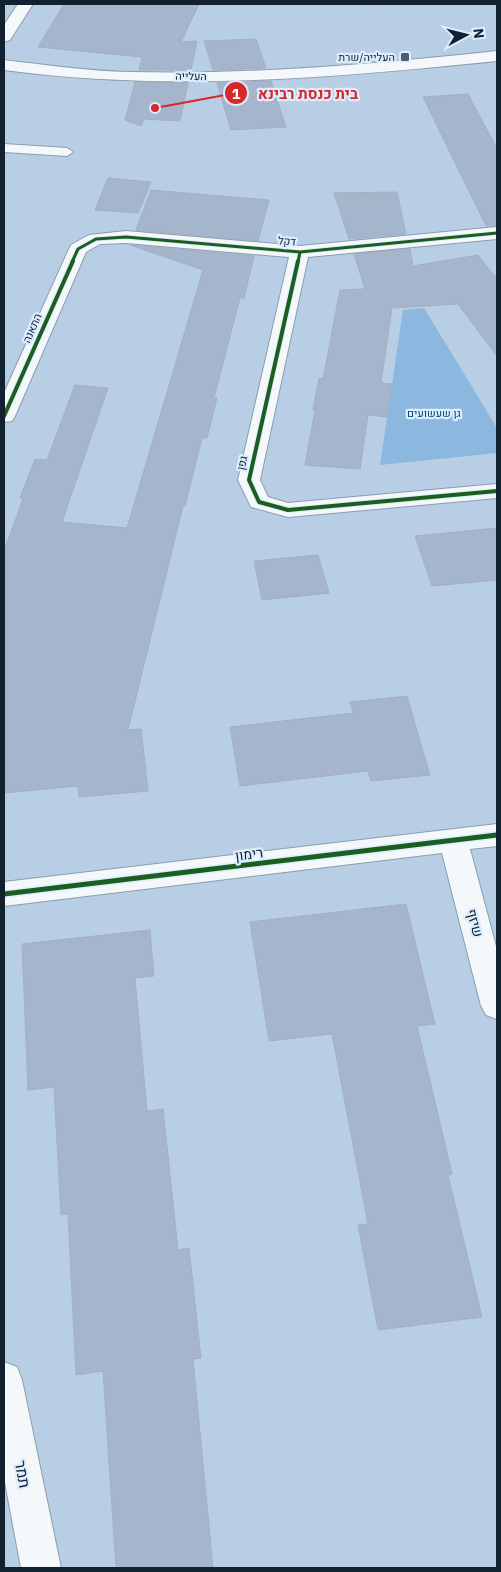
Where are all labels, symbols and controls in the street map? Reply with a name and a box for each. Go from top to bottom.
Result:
north arrow [441,10,491,60]
text: N [469,27,488,40]
place label: העלייה/שרת [338,50,395,64]
marker: העלייה/שרת [399,51,411,63]
street label: העלייה [175,69,207,83]
callout: בית כנסת רבינא [223,78,369,108]
text: 1 [231,84,241,103]
text: בית כנסת רבינא [258,84,358,103]
street label: דקל [277,233,297,249]
street label: התאנה [19,311,45,345]
park label: גן שעשועים [407,406,461,420]
street label: גפן [234,454,250,472]
street label: רימון [234,843,264,865]
street label: שיזף [463,907,487,939]
street label: תמר [11,1458,35,1490]

